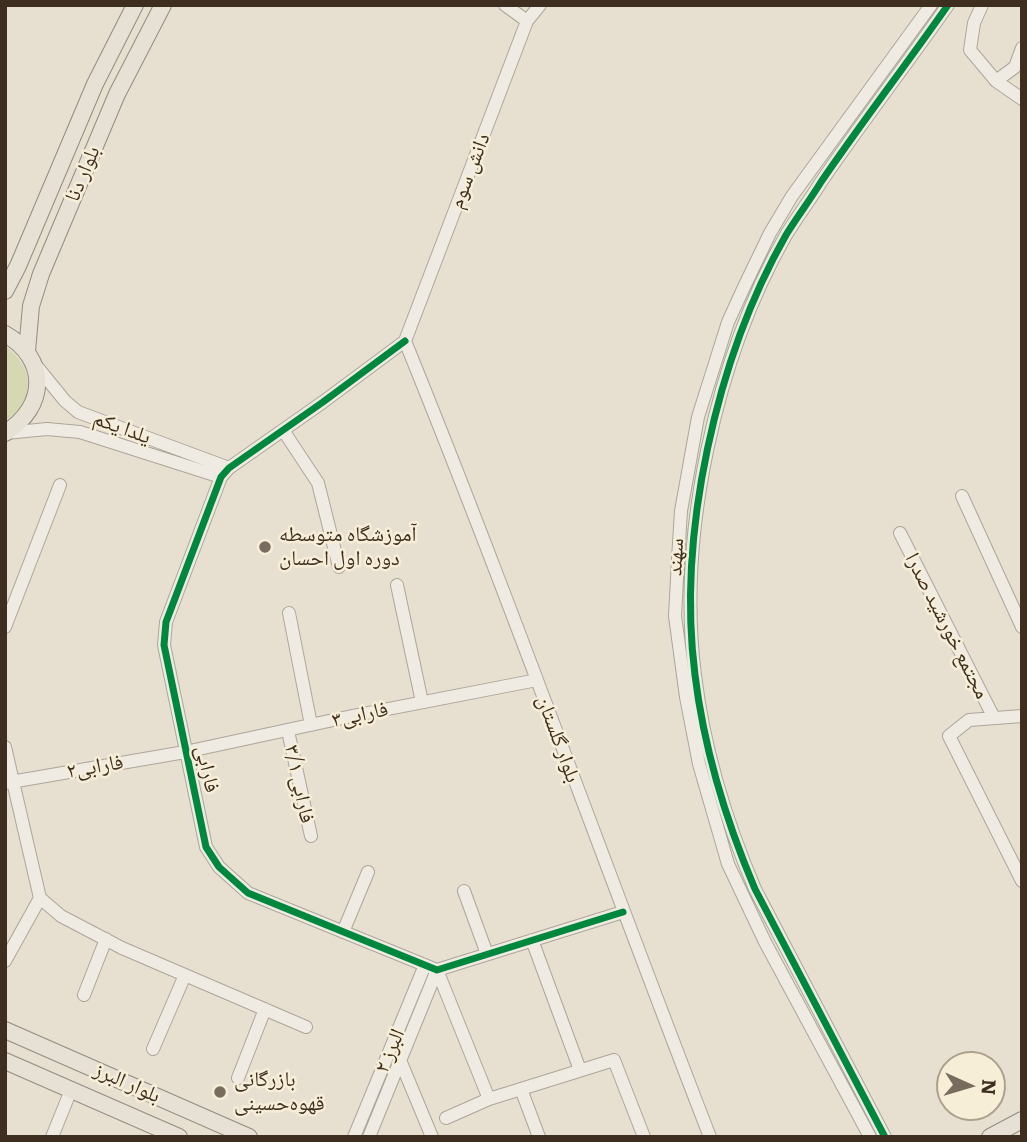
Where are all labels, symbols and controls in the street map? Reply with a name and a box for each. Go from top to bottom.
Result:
street label: دانش سوم [444,130,496,212]
street label: بلوار دنا [60,142,106,206]
street label: یلدا یکم [90,406,154,450]
place label: آموزشگاه متوسطه دوره اول احسان [279,522,417,572]
street label: سهند [662,537,690,577]
marker: آموزشگاه متوسطه دوره اول احسان [257,539,273,555]
street label: مجتمع خورشید صدرا [899,549,995,703]
street label: بلوار گلستان [531,692,585,786]
street label: فارابی۳ [330,697,390,733]
street label: فارابی [189,743,225,795]
street label: فارابی ۳/۱ [278,743,320,825]
street label: فارابی۲ [65,750,125,784]
street label: البرز ۲ [369,1025,411,1077]
north arrow [936,1051,1006,1121]
street label: بلوار البرز [90,1057,164,1109]
place label: بازرگانی قهوه‌حسینی [234,1067,325,1117]
text: N [975,1078,1004,1096]
marker: بازرگانی قهوه‌حسینی [212,1084,228,1100]

